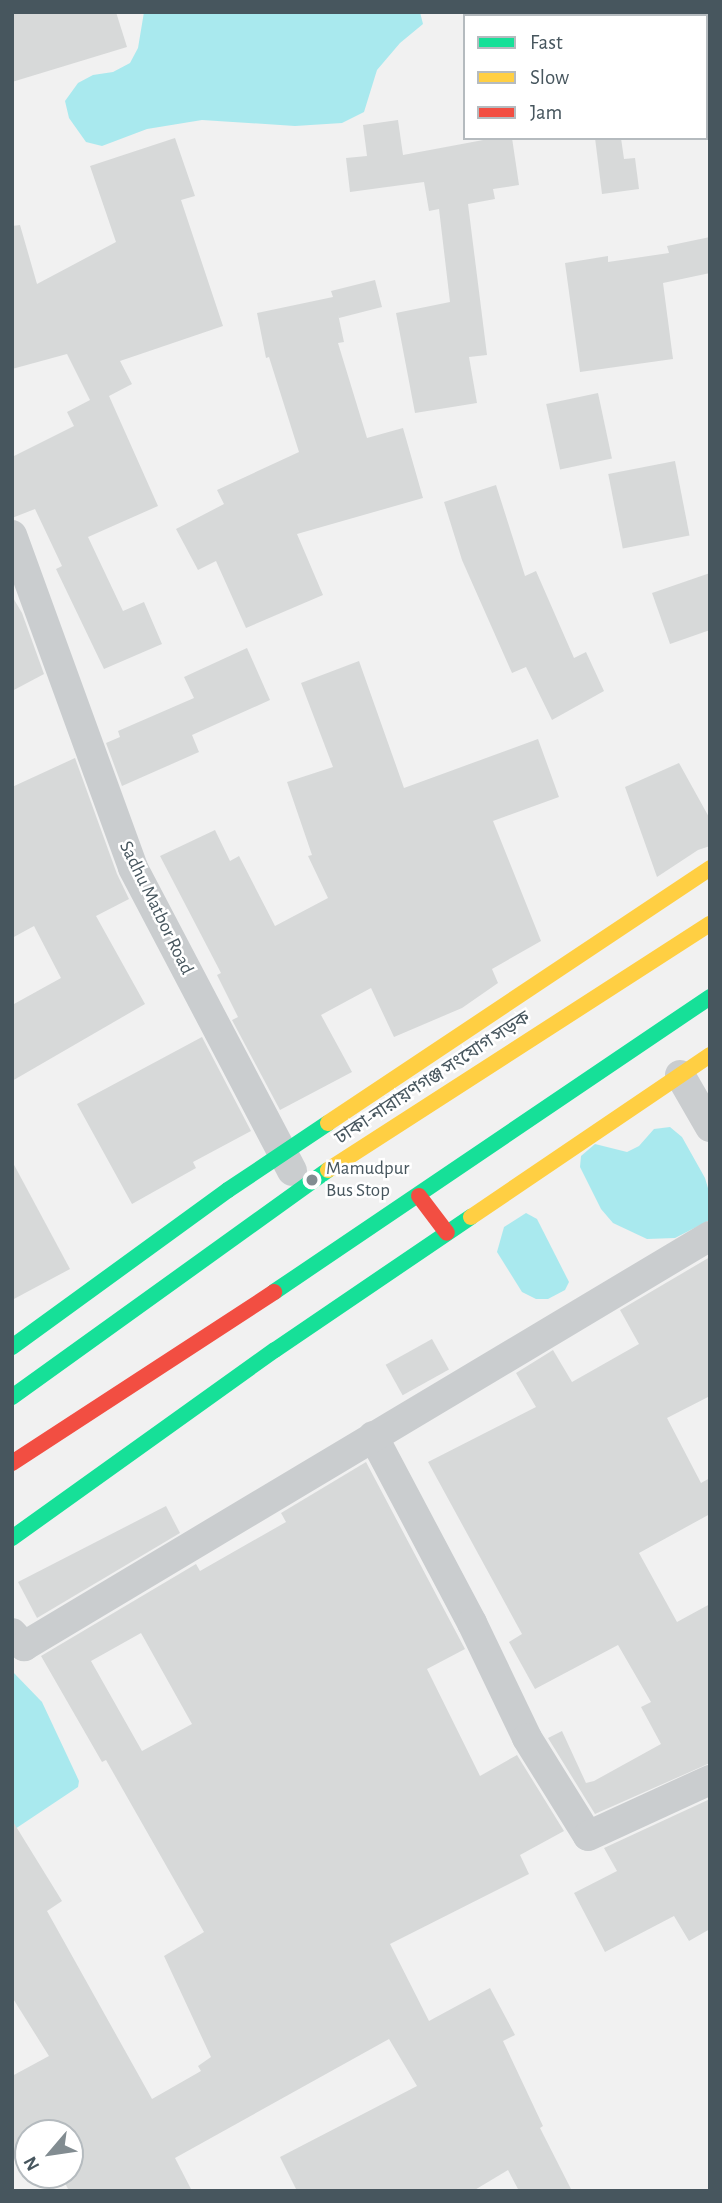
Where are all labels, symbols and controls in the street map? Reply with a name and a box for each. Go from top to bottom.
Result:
legend [463,14,708,140]
text: Fast [530,32,563,53]
text: Slow [530,67,569,88]
text: Jam [530,102,562,123]
street label: Sadhu Matbor Road [114,838,198,978]
street label: ঢাকা-নারায়ণগঞ্জ সংযোগ সড়ক [331,1006,535,1150]
place label: Mamudpur Bus Stop [326,1158,409,1202]
marker: Mamudpur Bus Stop [304,1172,320,1188]
north arrow [14,2119,84,2189]
text: N [20,2153,43,2174]

